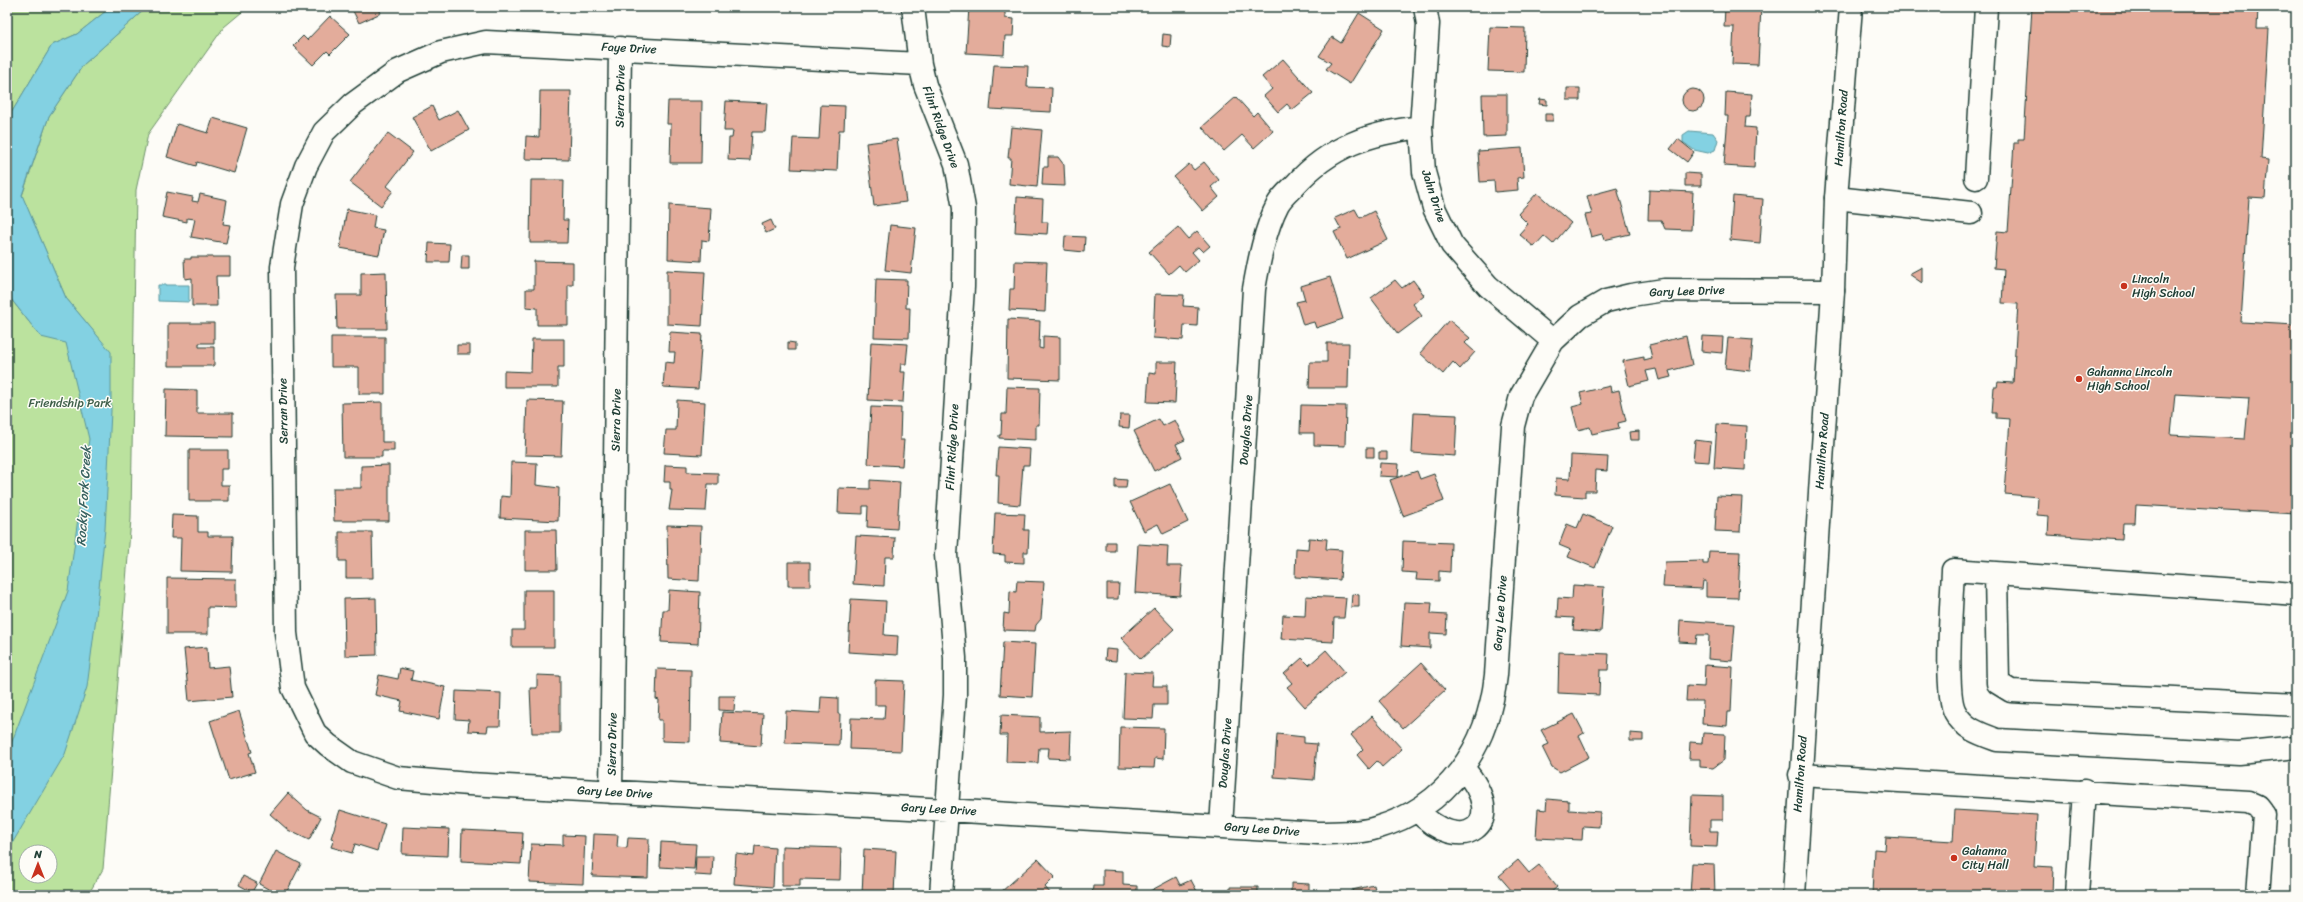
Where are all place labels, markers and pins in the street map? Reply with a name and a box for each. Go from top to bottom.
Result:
place label: Lincoln High School [2132,268,2195,304]
marker: Lincoln High School [2119,281,2129,291]
place label: Gahanna Lincoln High School [2087,361,2173,397]
marker: Gahanna Lincoln High School [2074,374,2084,384]
place label: Gahanna City Hall [1962,840,2009,876]
marker: Gahanna City Hall [1949,853,1959,863]

